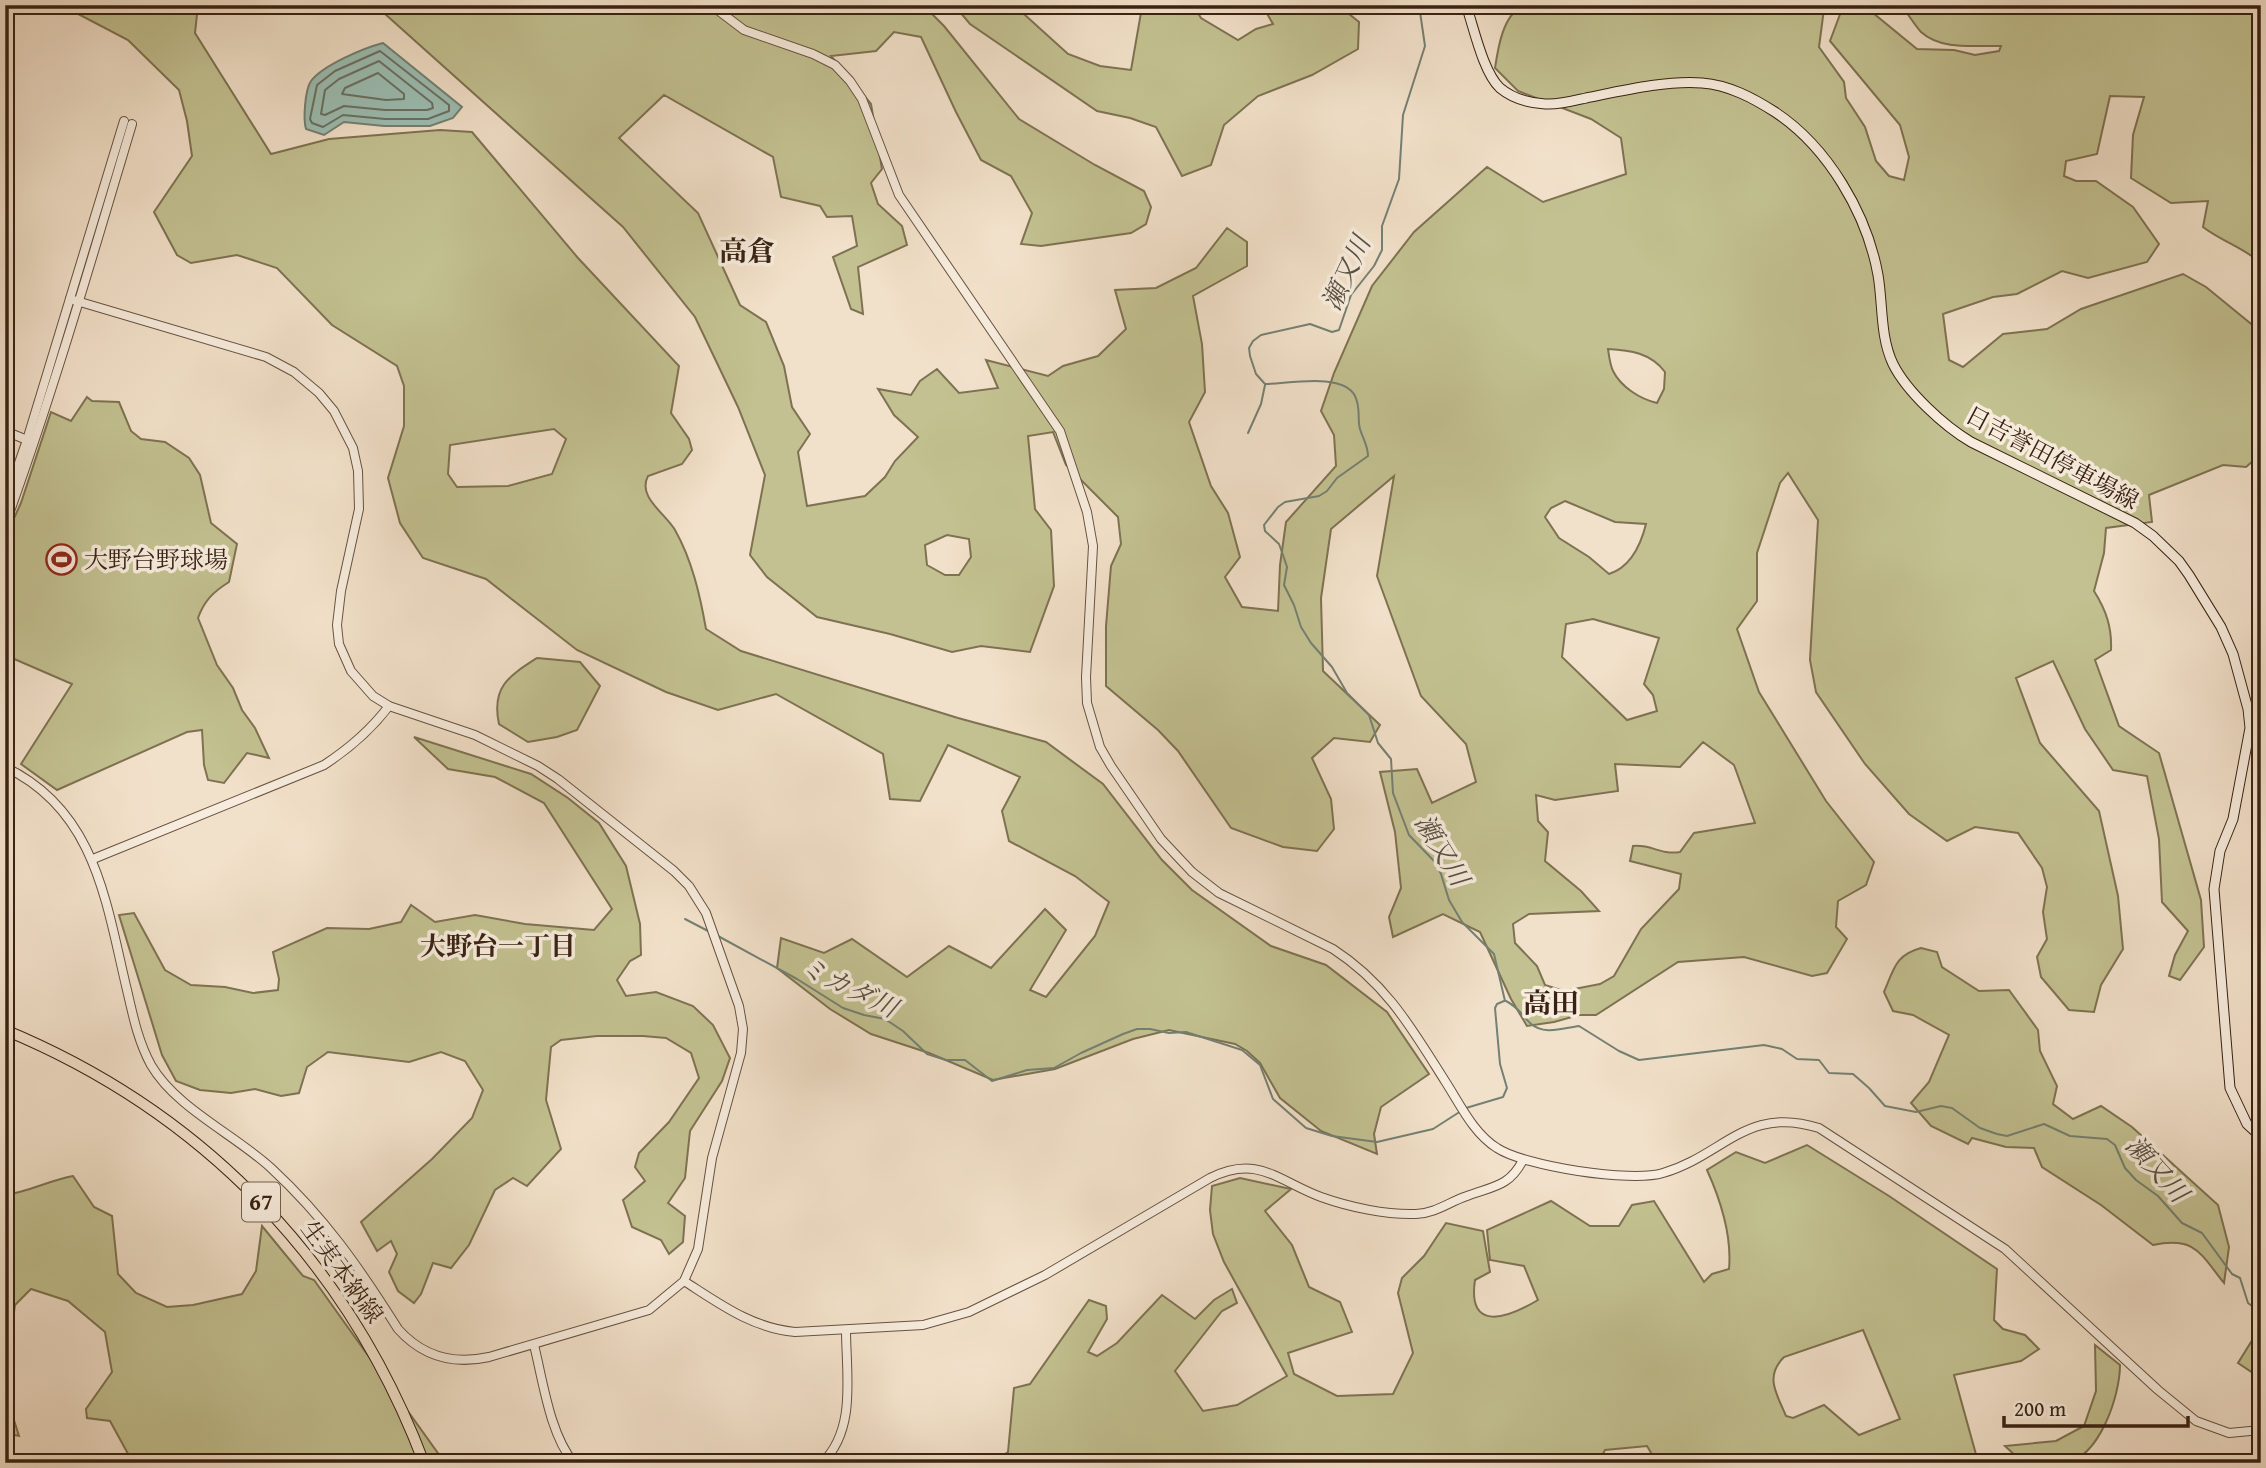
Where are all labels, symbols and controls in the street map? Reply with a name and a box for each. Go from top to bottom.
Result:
water label: 瀬又川 [1311,226,1381,316]
district label: 高倉 [719,230,775,271]
street label: 日吉誉田停車場線 [1959,397,2145,518]
place label: 大野台野球場 [84,542,228,577]
sports icon: 大野台野球場 [44,543,78,577]
water label: 瀬又川 [1406,806,1481,896]
district label: 大野台一丁目 [420,926,576,965]
water label: ミカダ川 [794,946,907,1028]
district label: 高田 [1523,982,1579,1023]
water label: 瀬又川 [2117,1127,2200,1213]
road number: 67 [242,1182,280,1222]
street label: 生実本納線 [293,1213,392,1331]
scale bar [2004,1384,2187,1428]
text: 200 m [2014,1393,2066,1424]

